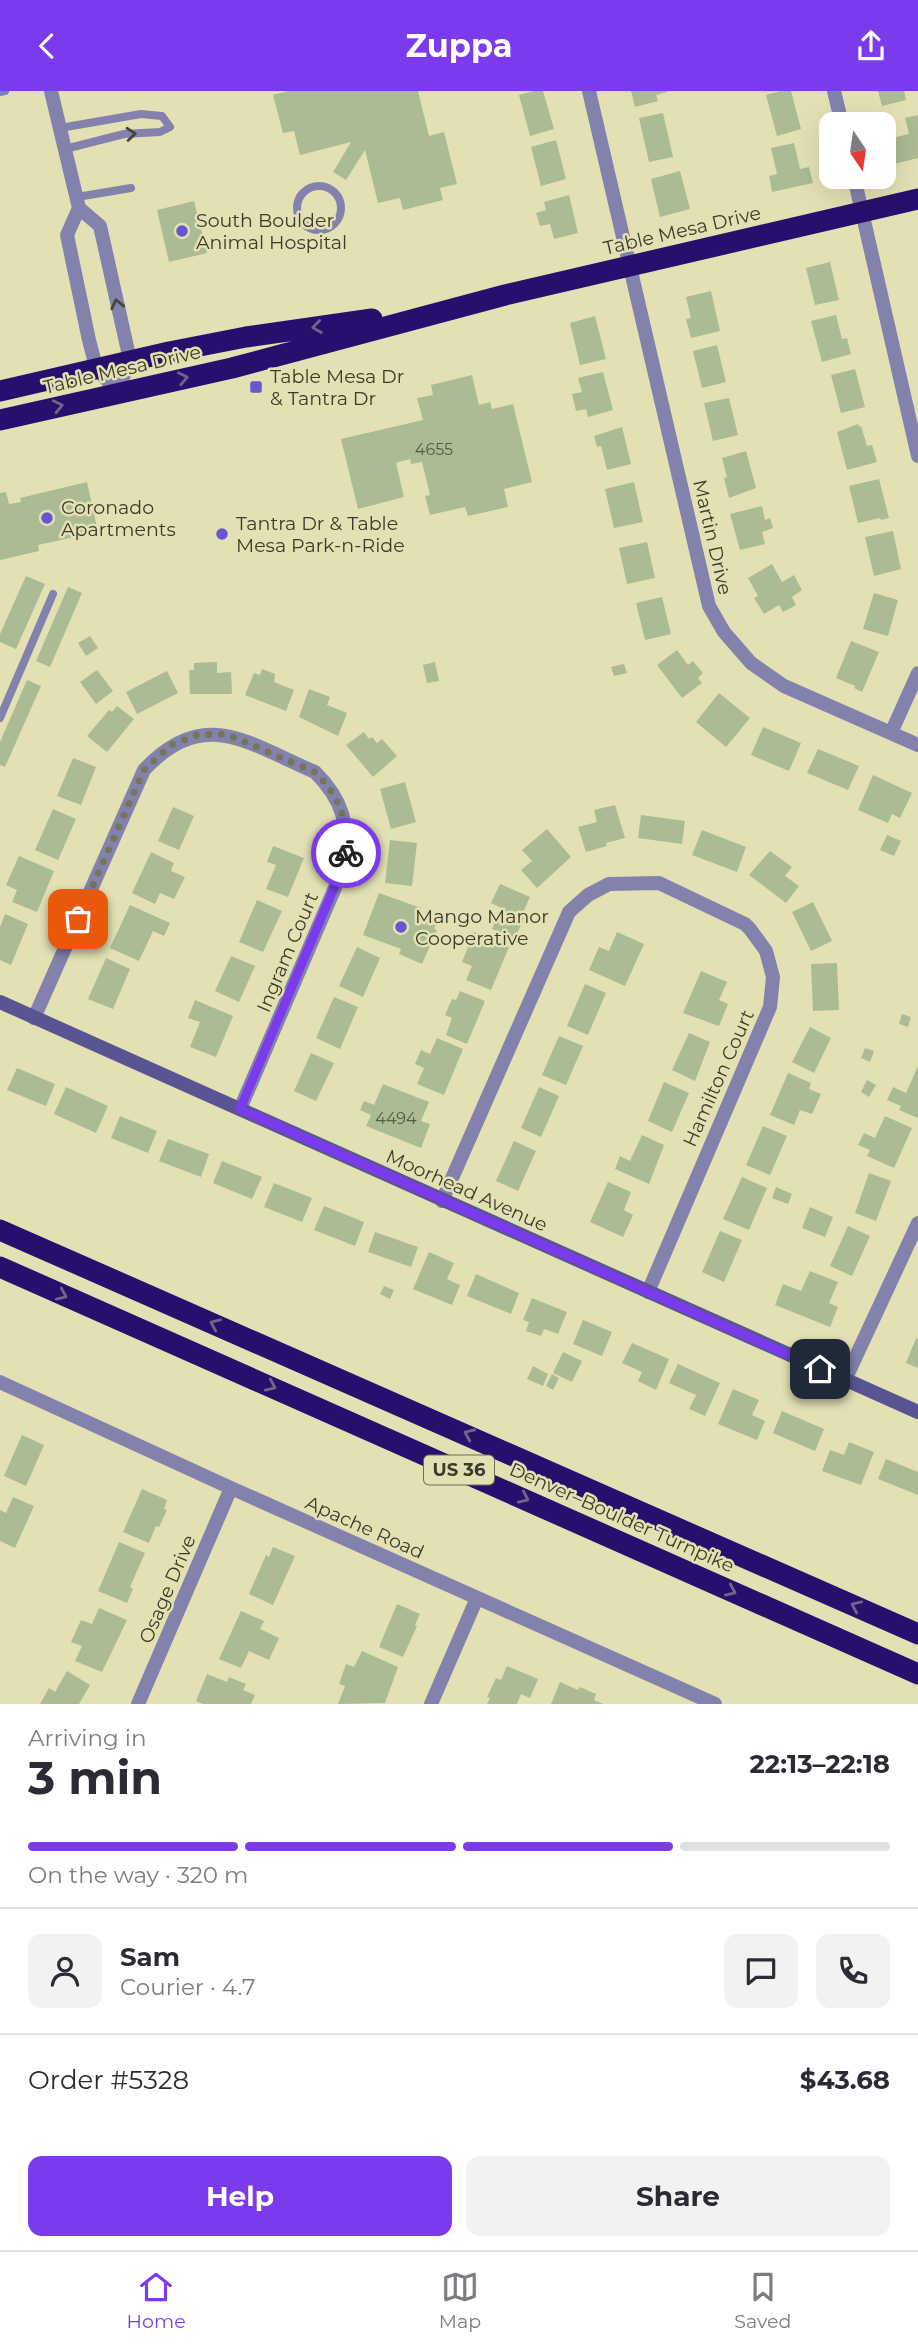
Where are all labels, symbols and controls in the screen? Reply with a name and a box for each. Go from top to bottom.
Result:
text: Zuppa [406,26,512,65]
icon: back [28,27,66,65]
icon: share [852,27,890,65]
north arrow [819,112,896,189]
map controls [819,112,896,189]
one-way arrow [126,127,137,142]
street label: Table Mesa Drive [601,201,763,260]
place label: South Boulder Animal Hospital [196,209,347,254]
marker: South Boulder Animal Hospital [174,223,190,239]
one-way arrow [111,298,126,310]
one-way arrow [311,319,323,334]
street label: Table Mesa Drive [41,340,203,399]
place label: Table Mesa Dr & Tantra Dr [270,365,404,410]
one-way arrow [177,372,189,386]
marker: Table Mesa Dr & Tantra Dr [248,379,264,395]
one-way arrow [52,400,64,414]
house number: 4655 [415,440,453,459]
street label: Martin Drive [688,477,737,597]
place label: Coronado Apartments [61,496,176,541]
marker: Coronado Apartments [39,510,55,526]
place label: Tantra Dr & Table Mesa Park-n-Ride [236,512,405,557]
marker: Tantra Dr & Table Mesa Park-n-Ride [214,526,230,542]
courier [311,818,381,888]
icon: bike [327,834,365,872]
street label: Ingram Court [252,888,323,1016]
pin [48,889,108,949]
icon: bag [59,900,97,938]
place label: Mango Manor Cooperative [415,905,549,950]
marker: Mango Manor Cooperative [393,919,409,935]
street label: Hamilton Court [678,1006,759,1150]
house number: 4494 [375,1109,417,1128]
street label: Moorhead Avenue [383,1145,551,1236]
one-way arrow [55,1287,68,1301]
one-way arrow [210,1318,222,1332]
pin [790,1339,850,1399]
icon: home [801,1350,839,1388]
one-way arrow [263,1378,276,1392]
one-way arrow [463,1429,475,1443]
road number: US 36 [424,1455,494,1485]
street label: Denver–Boulder Turnpike [506,1457,738,1577]
one-way arrow [516,1490,529,1504]
street label: Apache Road [302,1491,428,1564]
street label: Osage Drive [134,1531,201,1647]
one-way arrow [724,1583,737,1597]
one-way arrow [850,1600,863,1614]
text: Arriving in [28,1724,147,1752]
text: 22:13–22:18 [750,1748,890,1780]
text: 3 min [28,1749,162,1806]
text: On the way · 320 m [28,1861,248,1889]
button: person [28,1934,102,2008]
button: chat [724,1934,798,2008]
button: phone [816,1934,890,2008]
text: Sam [120,1941,180,1973]
text: Courier · 4.7 [120,1973,256,2001]
text: Order #5328 [28,2064,189,2096]
text: $43.68 [800,2064,890,2096]
button: Help [28,2156,452,2236]
button: Share [466,2156,890,2236]
tab: Home [127,2268,186,2333]
tab: Map [439,2268,481,2333]
tab: Saved [734,2268,791,2333]

